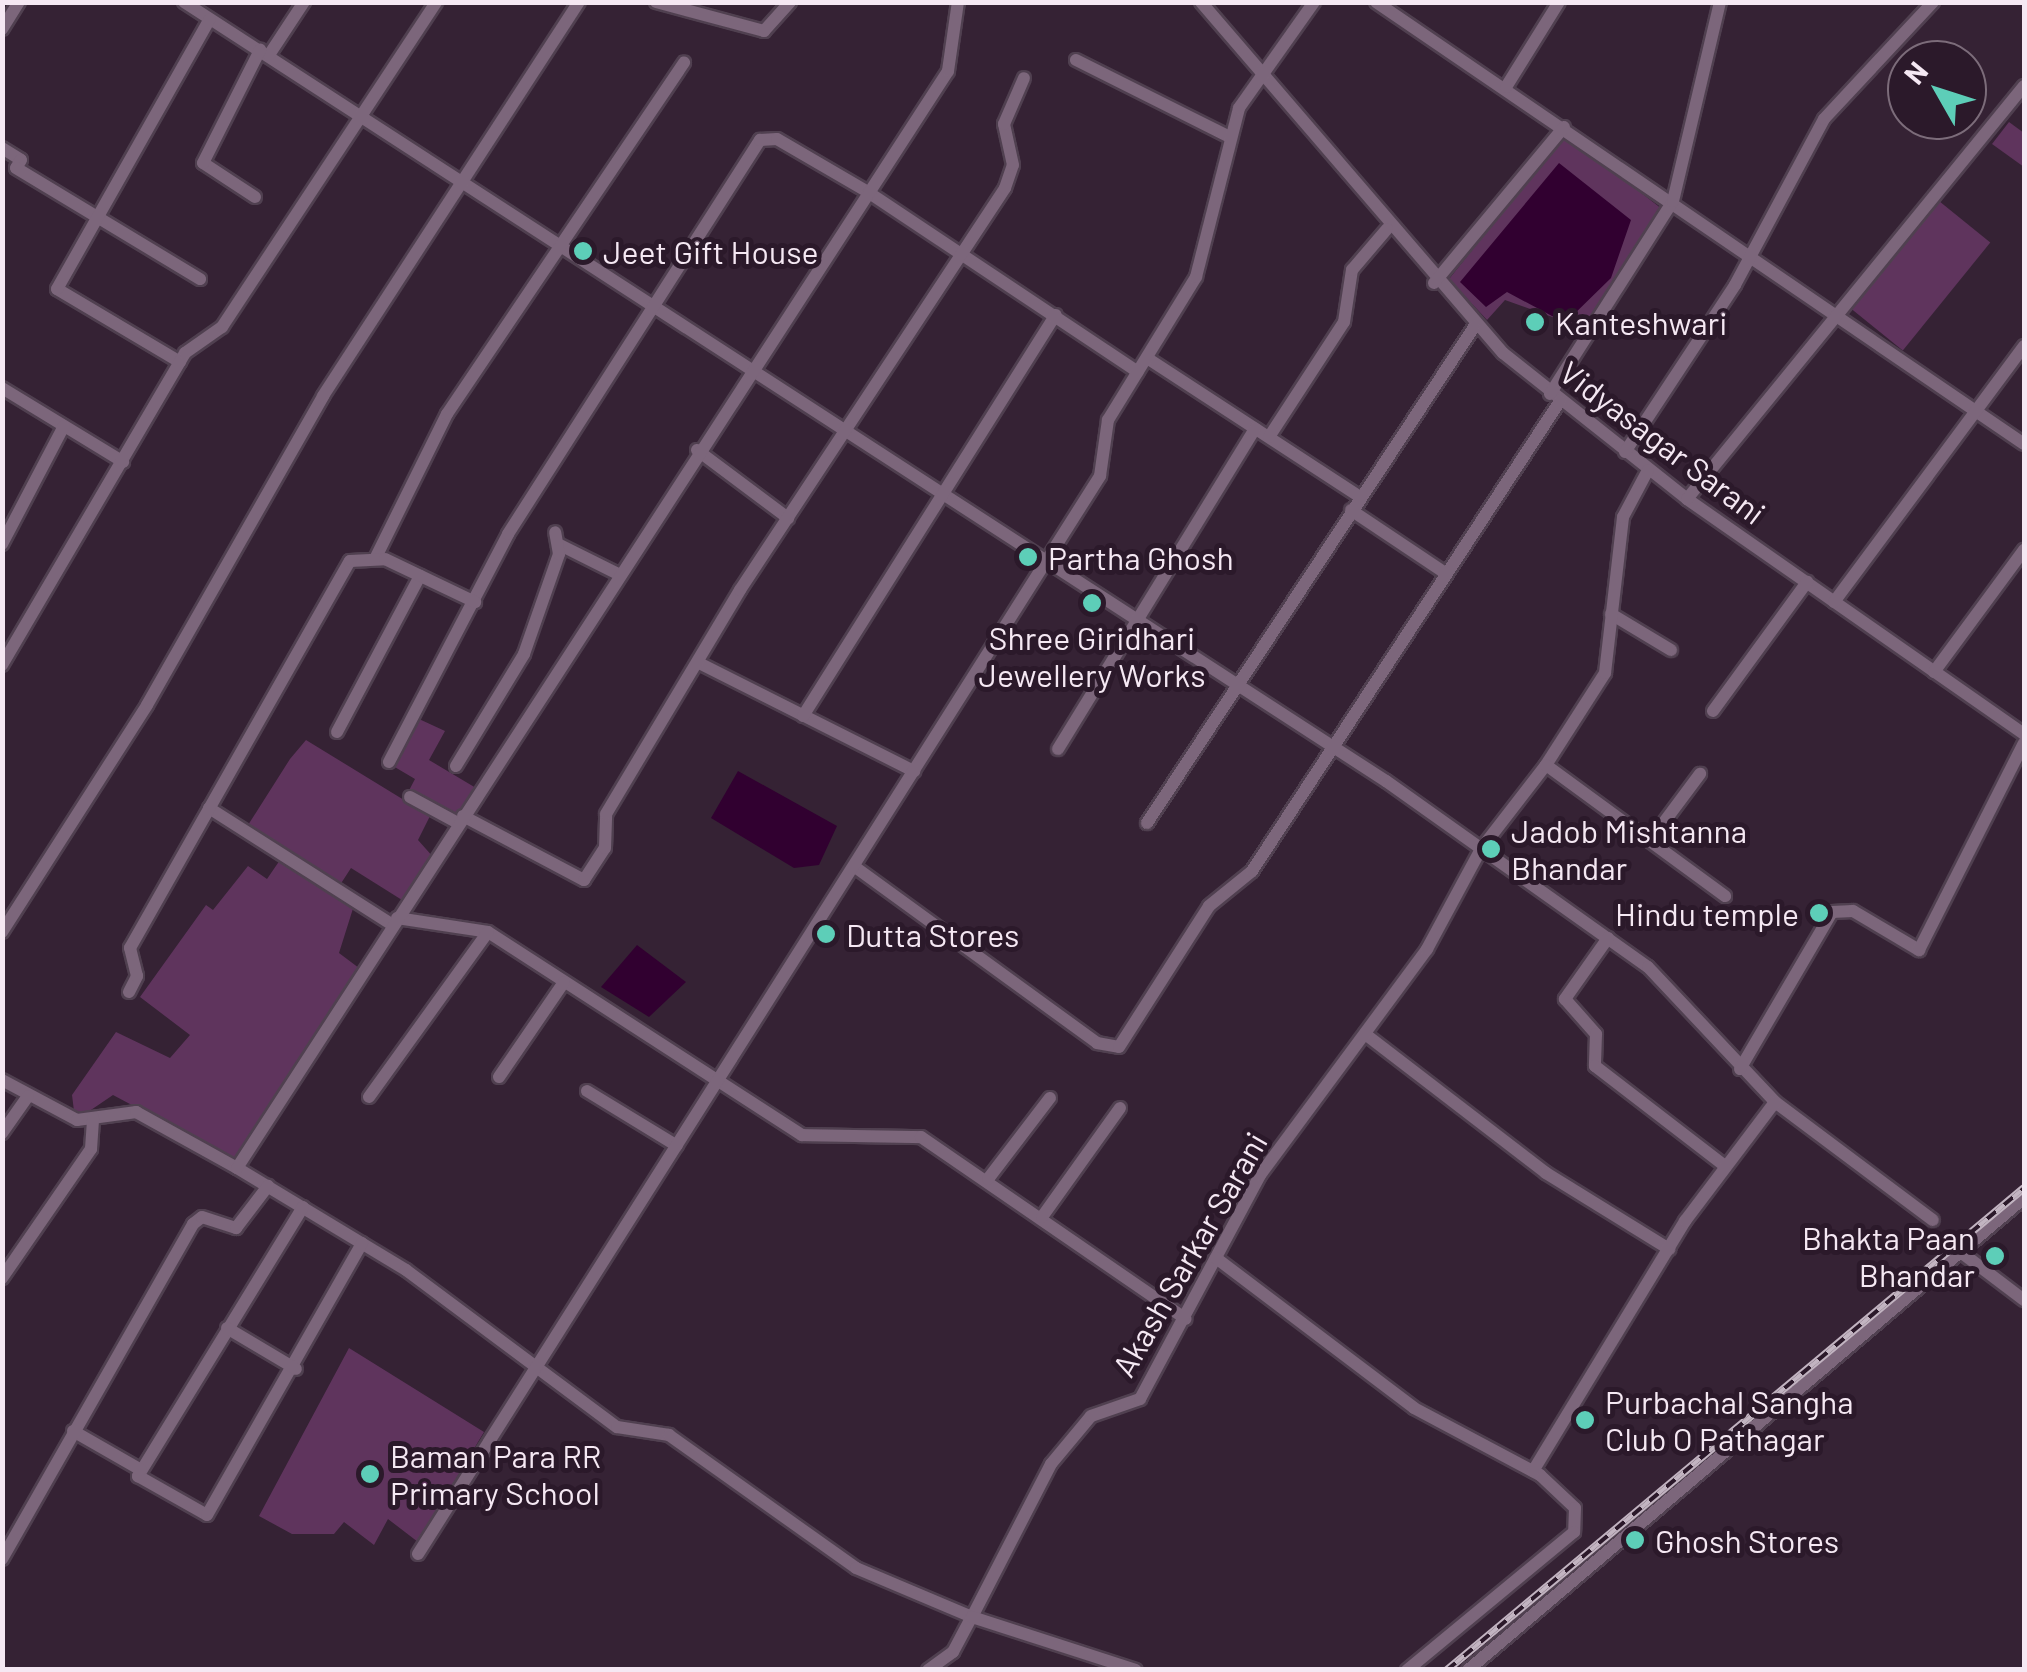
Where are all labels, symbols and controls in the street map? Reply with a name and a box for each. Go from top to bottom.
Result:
north arrow [1887,40,1987,140]
text: N [1896,54,1934,90]
place label: Jeet Gift House [603,232,819,270]
marker: Jeet Gift House [572,240,594,262]
place label: Kanteshwari [1555,303,1727,341]
marker: Kanteshwari [1524,311,1546,333]
street label: Vidyasagar Sarani [1553,352,1773,532]
place label: Partha Ghosh [1048,538,1234,576]
marker: Partha Ghosh [1017,546,1039,568]
marker: Shree Giridhari Jewellery Works [1081,592,1103,614]
place label: Shree Giridhari Jewellery Works [978,619,1206,694]
place label: Jadob Mishtanna Bhandar [1511,812,1747,887]
marker: Jadob Mishtanna Bhandar [1480,838,1502,860]
place label: Hindu temple [1615,894,1799,932]
marker: Hindu temple [1808,902,1830,924]
place label: Dutta Stores [846,915,1019,953]
marker: Dutta Stores [815,923,837,945]
street label: Akash Sarkar Sarani [1103,1125,1275,1383]
place label: Bhakta Paan Bhandar [1802,1219,1975,1294]
marker: Bhakta Paan Bhandar [1984,1245,2006,1267]
place label: Purbachal Sangha Club O Pathagar [1605,1383,1854,1458]
marker: Purbachal Sangha Club O Pathagar [1574,1409,1596,1431]
place label: Baman Para RR Primary School [390,1437,601,1512]
marker: Baman Para RR Primary School [359,1463,381,1485]
place label: Ghosh Stores [1655,1521,1839,1559]
marker: Ghosh Stores [1624,1529,1646,1551]

